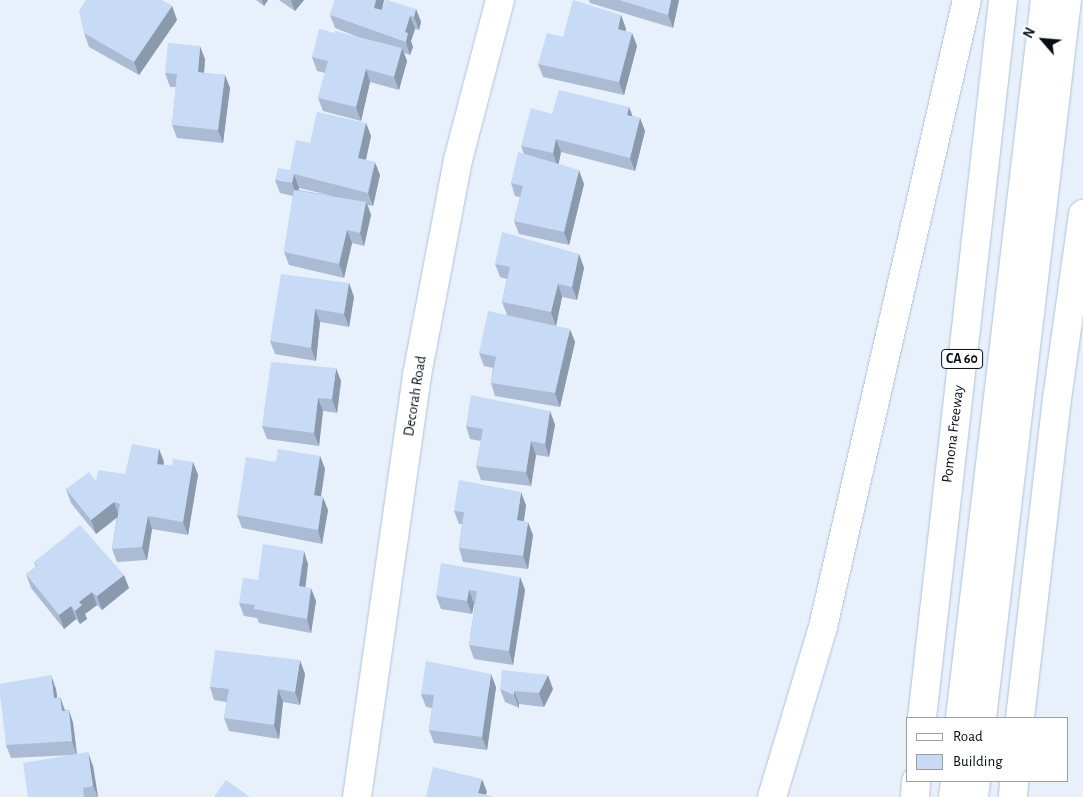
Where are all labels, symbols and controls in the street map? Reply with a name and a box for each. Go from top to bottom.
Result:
north arrow [1018,15,1068,65]
text: N [1021,26,1038,41]
road number: CA 60 [941,348,983,370]
street label: Decorah Road [400,354,430,438]
street label: Pomona Freeway [938,384,968,484]
legend [906,717,1068,782]
text: Road [953,729,983,744]
text: Building [953,754,1003,769]

